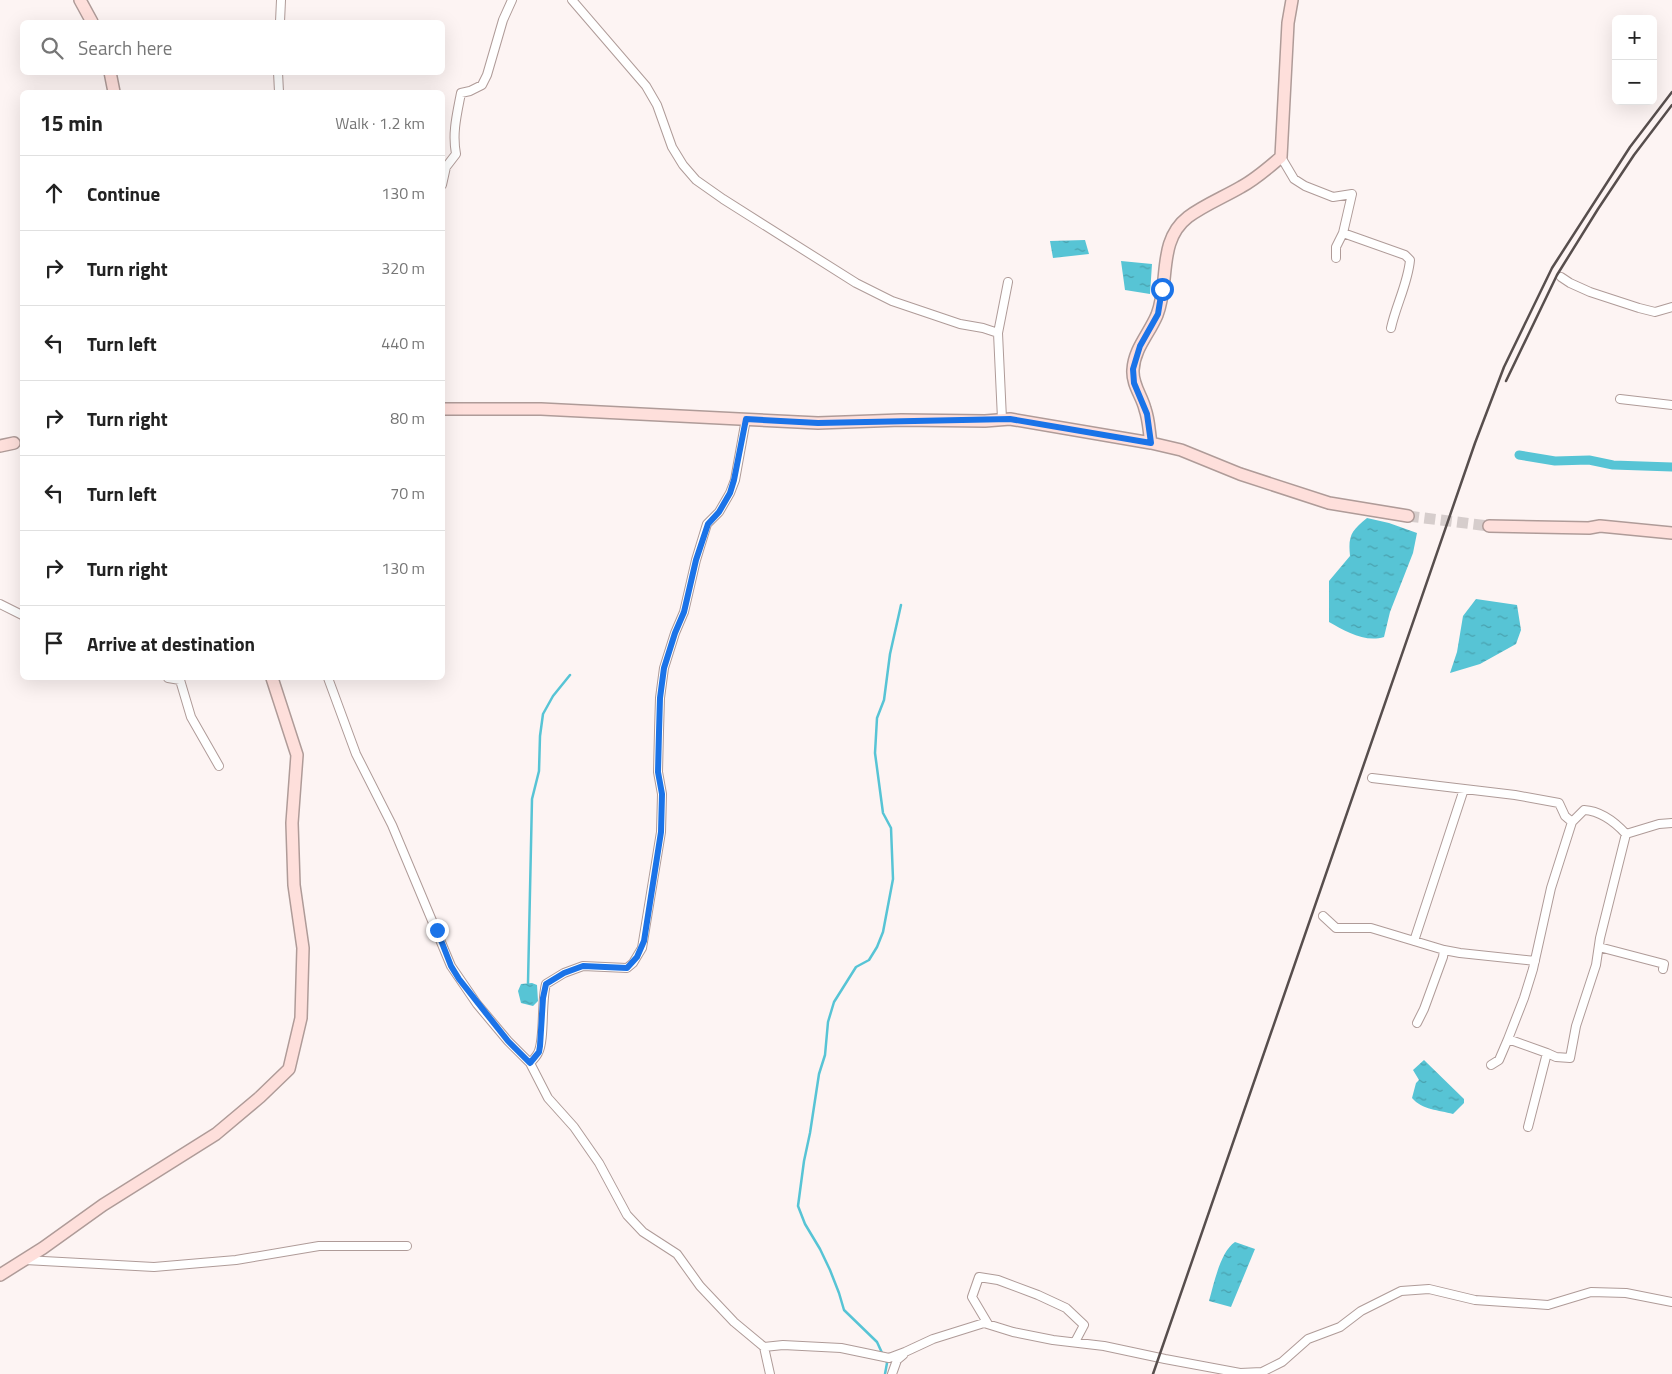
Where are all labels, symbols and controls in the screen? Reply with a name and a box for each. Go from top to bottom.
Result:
map controls [1612,15,1657,105]
button: + [1612,15,1657,60]
search box [20,20,445,75]
text: Search here [78,33,172,62]
icon: search [38,34,66,62]
button: − [1612,60,1657,105]
text: 15 min [40,107,103,139]
text: Walk · 1.2 km [335,111,425,135]
icon: ahead [40,179,68,207]
text: Continue [87,179,160,208]
text: 130 m [381,181,425,205]
icon: right [40,254,68,282]
text: Turn right [87,254,168,283]
text: 320 m [381,256,425,280]
route start [1151,278,1174,301]
icon: left [40,329,68,357]
text: Turn left [87,329,157,358]
text: 440 m [381,331,425,355]
icon: right [40,404,68,432]
text: Turn right [87,404,168,433]
text: 80 m [390,406,425,430]
icon: left [40,479,68,507]
text: Turn left [87,479,157,508]
text: 70 m [390,481,425,505]
icon: right [40,554,68,582]
text: Turn right [87,554,168,583]
text: 130 m [381,556,425,580]
icon: arrive [40,629,68,657]
text: Arrive at destination [87,629,255,658]
route end [426,919,449,942]

